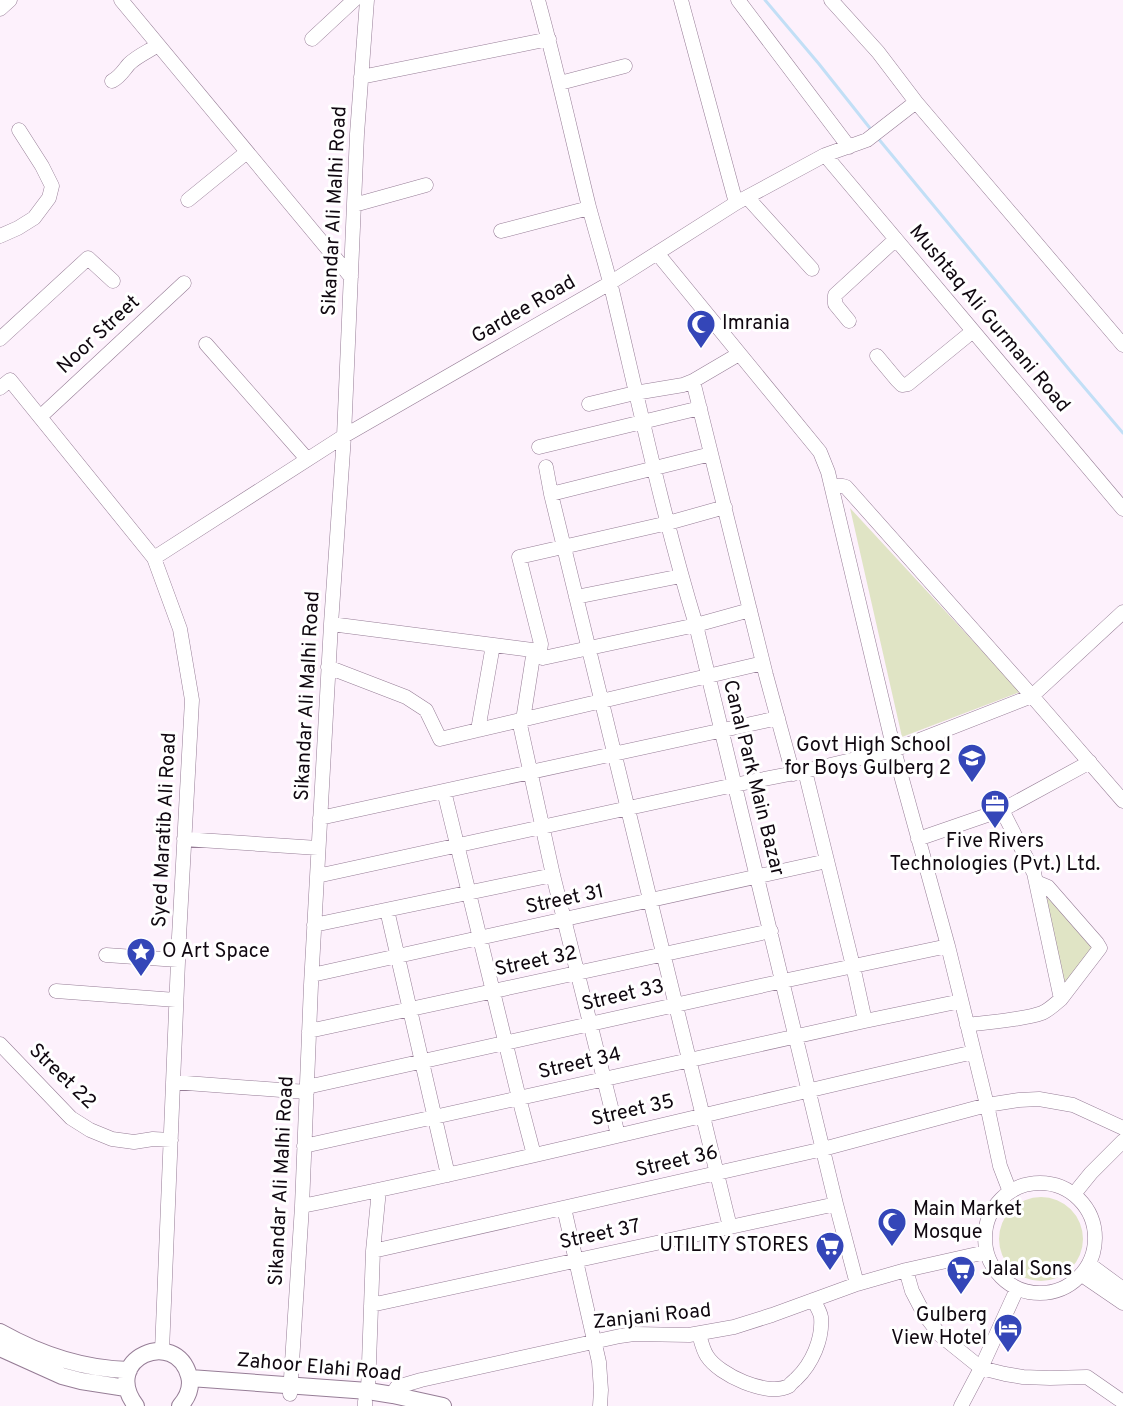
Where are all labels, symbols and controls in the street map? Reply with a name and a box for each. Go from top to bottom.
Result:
street label: Sikandar Ali Malhi Road [317,105,353,317]
street label: Mushtaq Ali Gurmani Road [903,220,1075,418]
street label: Gardee Road [467,270,581,350]
street label: Noor Street [52,290,146,380]
mosque icon: Imrania [685,308,717,350]
place label: Imrania [722,311,790,337]
street label: Sikandar Ali Malhi Road [290,590,326,802]
street label: Canal Park Main Bazar [716,677,790,879]
street label: Syed Maratib Ali Road [147,732,183,928]
place label: Govt High School for Boys Gulberg 2 [784,733,951,782]
school or university icon: Govt High School for Boys Gulberg 2 [956,742,988,784]
office icon: Five Rivers Technologies (Pvt.) Ltd. [979,788,1011,830]
place label: Five Rivers Technologies (Pvt.) Ltd. [890,829,1100,878]
street label: Street 31 [524,879,606,921]
place icon: O Art Space [125,936,157,978]
place label: O Art Space [162,939,270,965]
street label: Street 32 [492,941,580,983]
street label: Street 33 [579,974,667,1018]
street label: Street 22 [23,1038,101,1116]
street label: Street 34 [536,1042,624,1086]
street label: Sikandar Ali Malhi Road [264,1075,300,1287]
street label: Street 35 [589,1089,677,1133]
street label: Street 36 [633,1140,721,1184]
place label: Main Market Mosque [913,1197,1022,1246]
mosque icon: Main Market Mosque [876,1206,908,1248]
street label: Street 37 [557,1214,643,1256]
supermarket icon: UTILITY STORES [814,1230,846,1272]
place label: UTILITY STORES [659,1233,809,1259]
supermarket icon: Jalal Sons [945,1254,977,1296]
place label: Jalal Sons [982,1257,1072,1283]
street label: Zanjani Road [592,1298,712,1336]
place label: Gulberg View Hotel [891,1303,987,1352]
hotel icon: Gulberg View Hotel [992,1312,1024,1354]
street label: Zahoor Elahi Road [236,1348,402,1388]

